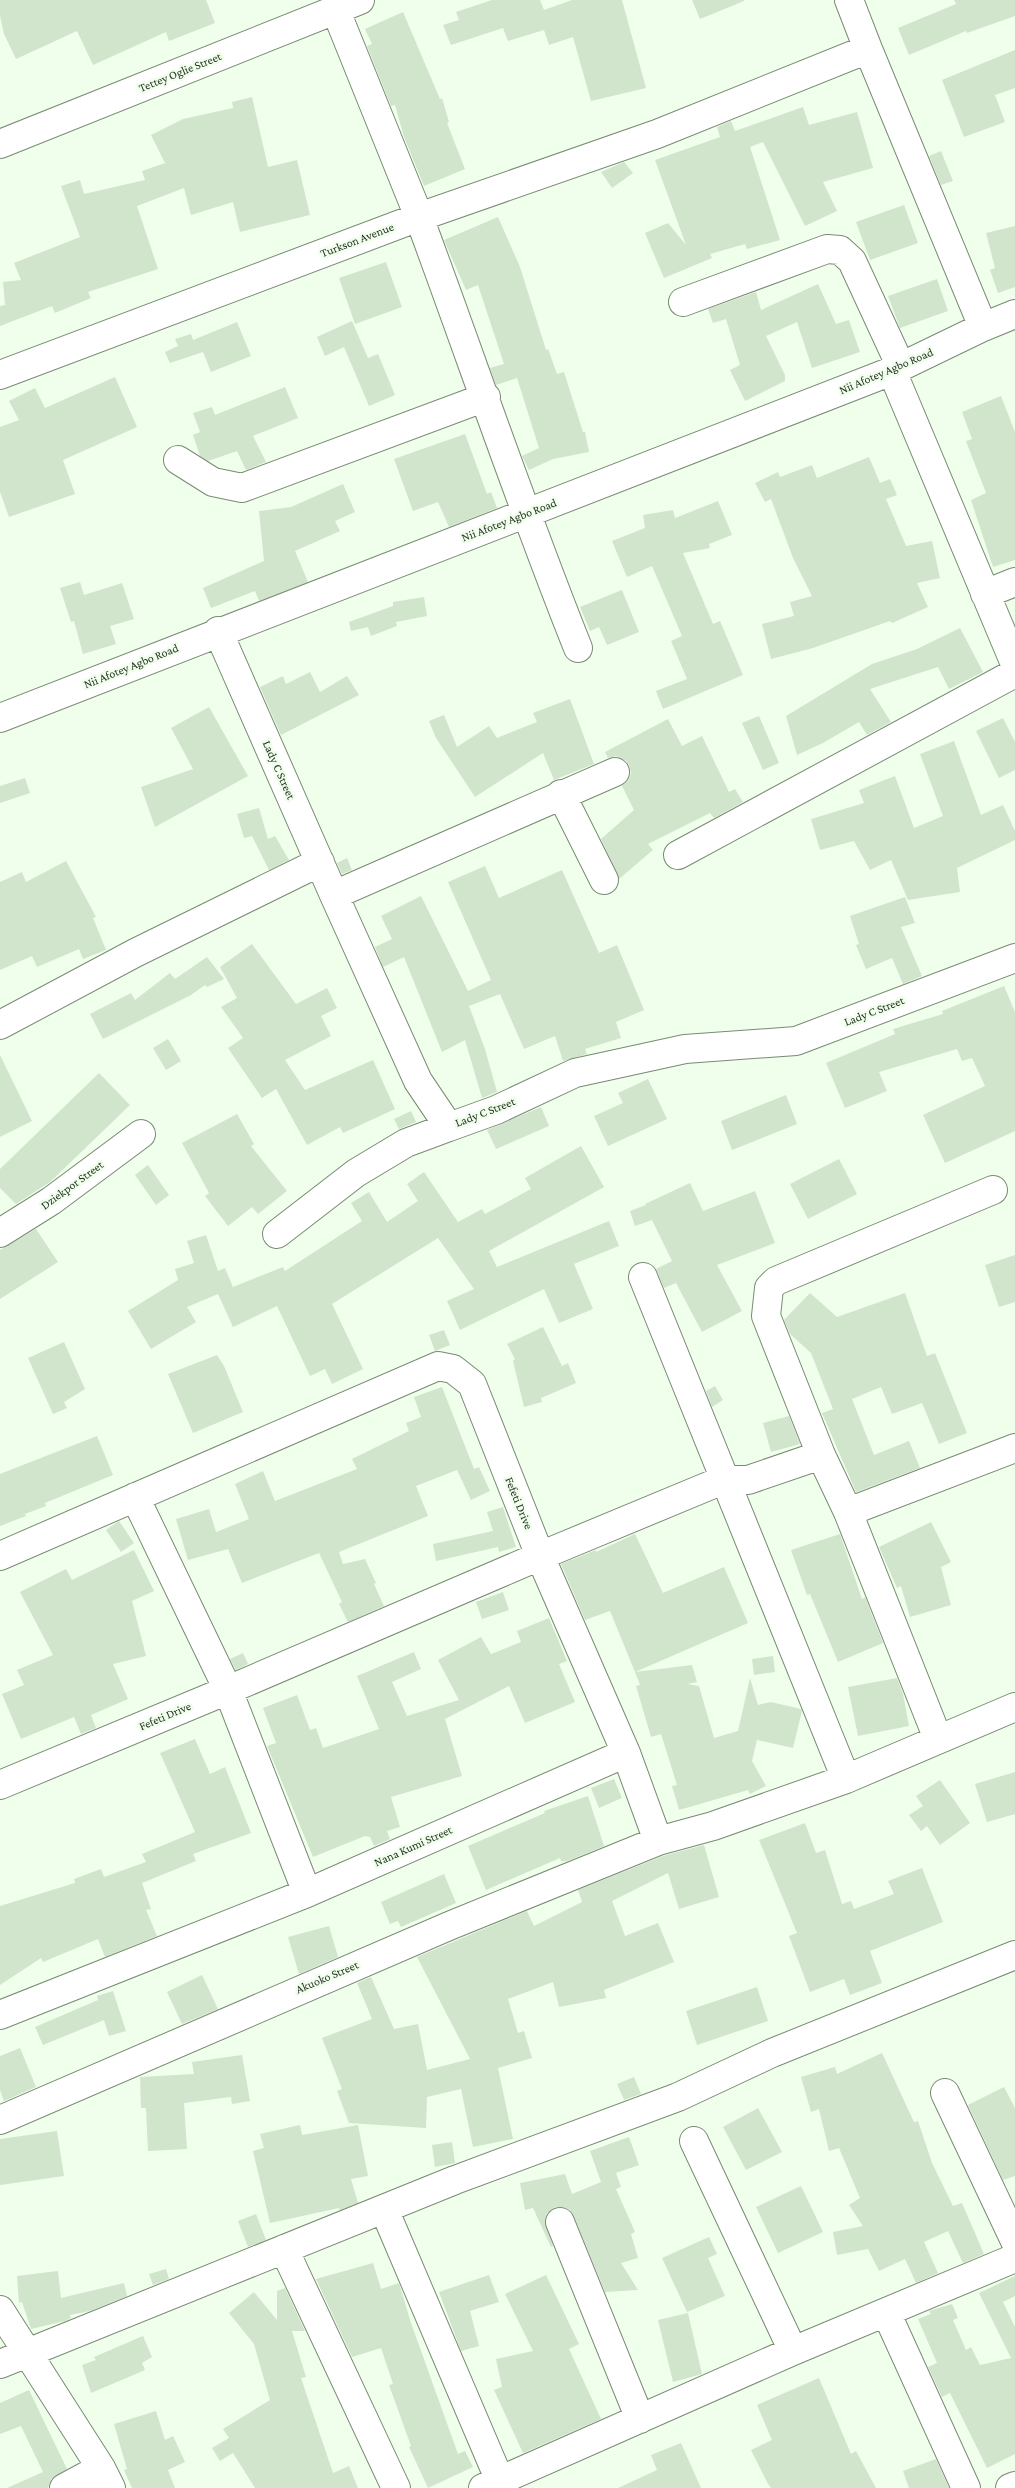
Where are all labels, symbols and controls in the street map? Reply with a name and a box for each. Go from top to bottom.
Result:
street label: Tettey Oglie Street [137,49,224,95]
street label: Turkson Avenue [318,220,396,260]
street label: Nii Afotey Agbo Road [837,345,936,397]
street label: Nii Afotey Agbo Road [459,495,559,545]
street label: Nii Afotey Agbo Road [82,640,181,691]
street label: Lady C Street [260,738,299,803]
street label: Lady C Street [842,993,907,1029]
street label: Lady C Street [453,1094,518,1130]
street label: Dziekpor Street [38,1157,107,1212]
street label: Fefeti Drive [502,1475,536,1531]
street label: Fefeti Drive [137,1699,193,1733]
street label: Nana Kumi Street [372,1822,455,1869]
street label: Akuoko Street [294,1957,361,1996]

